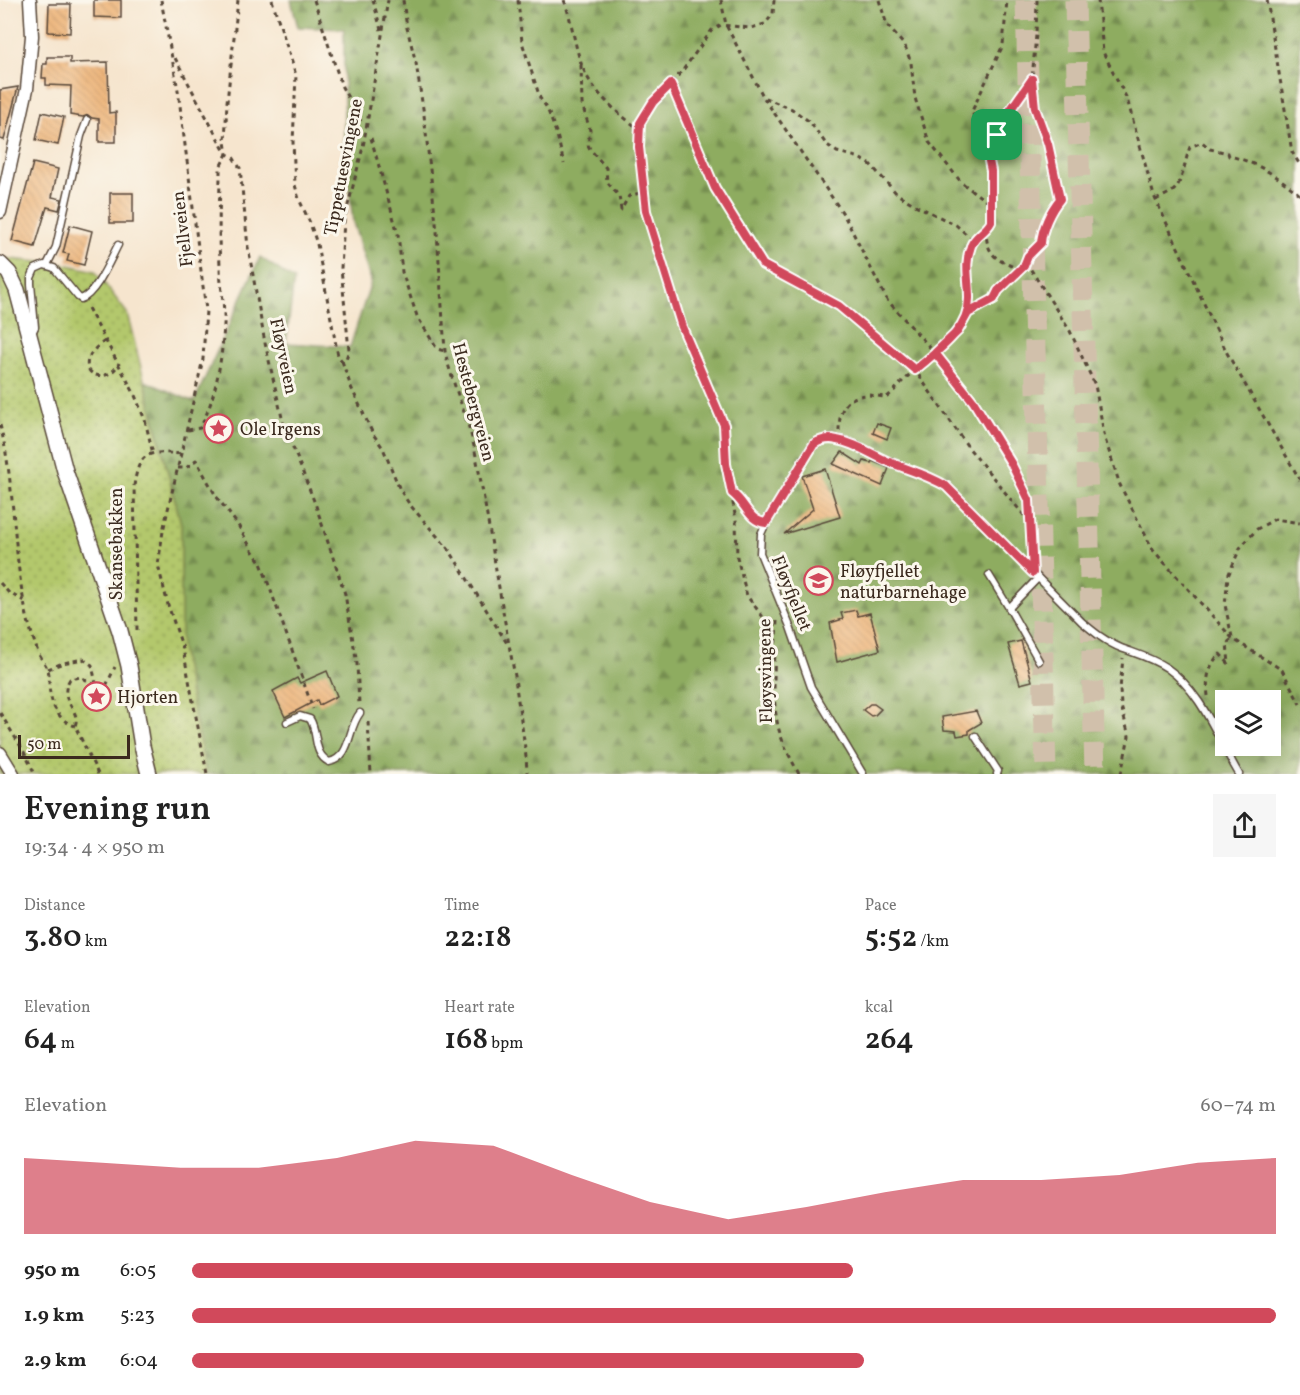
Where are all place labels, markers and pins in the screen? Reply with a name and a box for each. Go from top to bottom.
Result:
pin [971,109,1022,160]
place icon: Ole Irgens [203,413,235,445]
place label: Ole Irgens [240,418,321,443]
place label: Fløyfjellet naturbarnehage [840,560,967,606]
school or university icon: Fløyfjellet naturbarnehage [803,565,835,597]
place icon: Hjorten [80,681,112,713]
place label: Hjorten [117,686,178,711]

